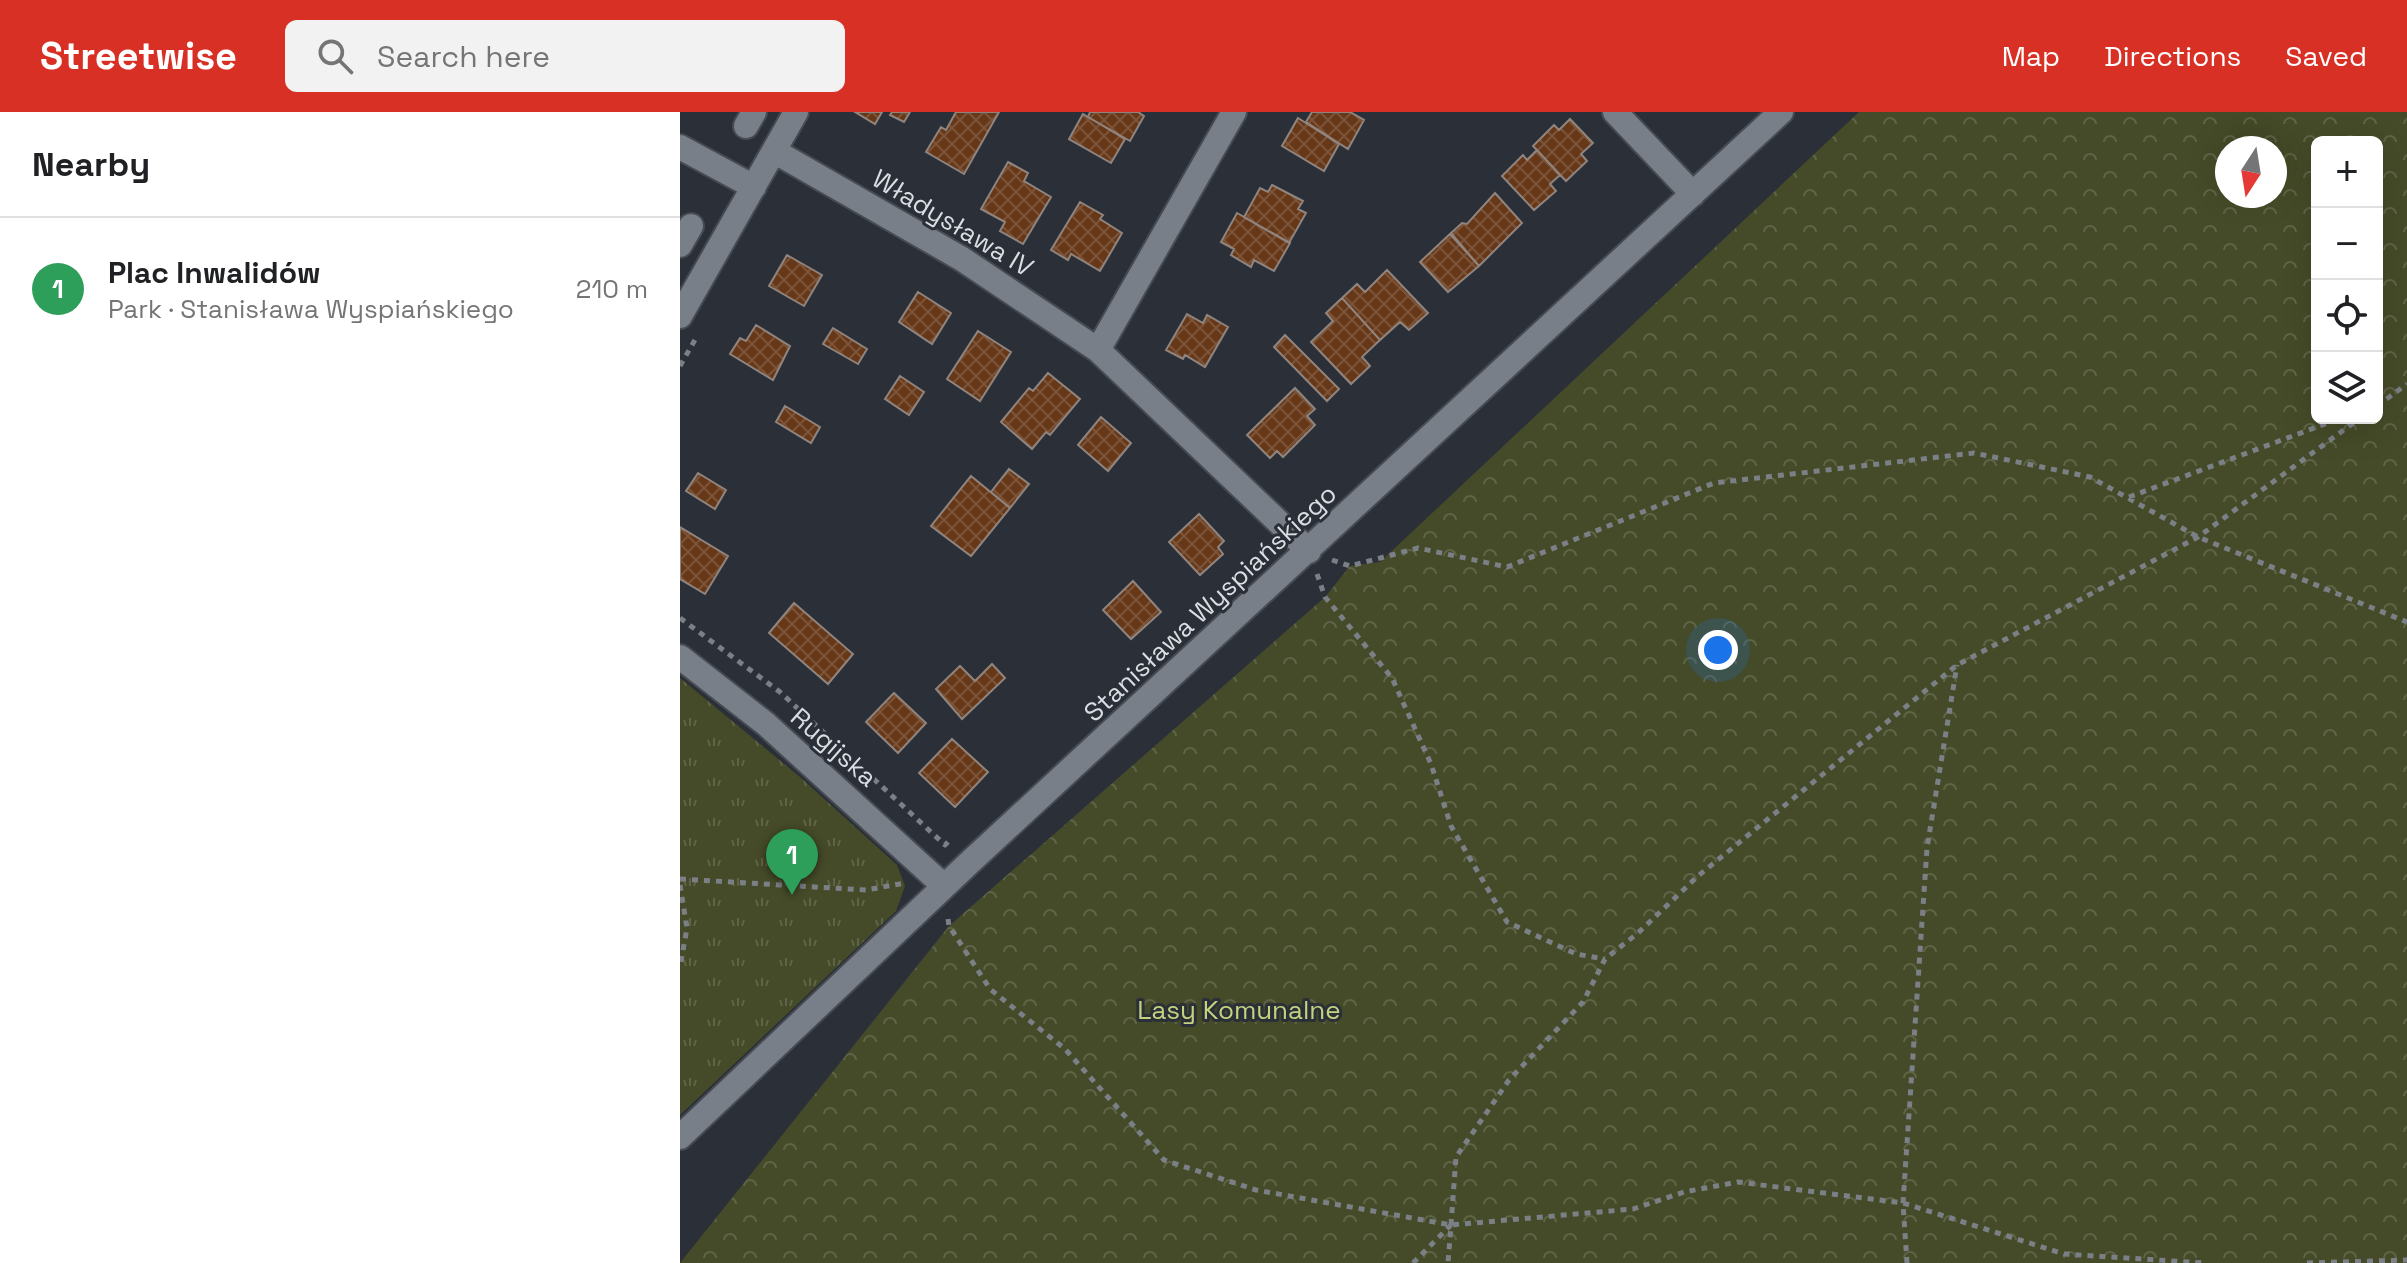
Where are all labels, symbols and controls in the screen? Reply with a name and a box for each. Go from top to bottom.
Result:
search box [285,20,845,92]
text: Streetwise [40,32,237,80]
icon: search [313,34,357,78]
text: Search here [377,37,550,76]
text: Map [2002,38,2060,74]
text: Directions [2104,38,2241,74]
text: Saved [2285,38,2367,74]
north arrow [2215,136,2287,208]
map controls [2311,136,2383,424]
button: + [2311,136,2383,208]
text: Nearby [32,143,150,186]
street label: Władysława IV [866,162,1040,284]
button: − [2311,208,2383,280]
text: Plac Inwalidów [108,253,321,292]
text: 1 [52,272,64,306]
text: 210 m [576,272,648,306]
button: locate [2311,280,2383,352]
text: Park · Stanisława Wyspiańskiego [108,292,514,326]
button: layers [2311,352,2383,424]
street label: Stanisława Wyspiańskiego [1076,477,1344,729]
your location [1698,630,1738,670]
street label: Rugijska [784,700,884,794]
pin: 1 [766,829,818,895]
park label: Lasy Komunalne [1137,993,1341,1027]

